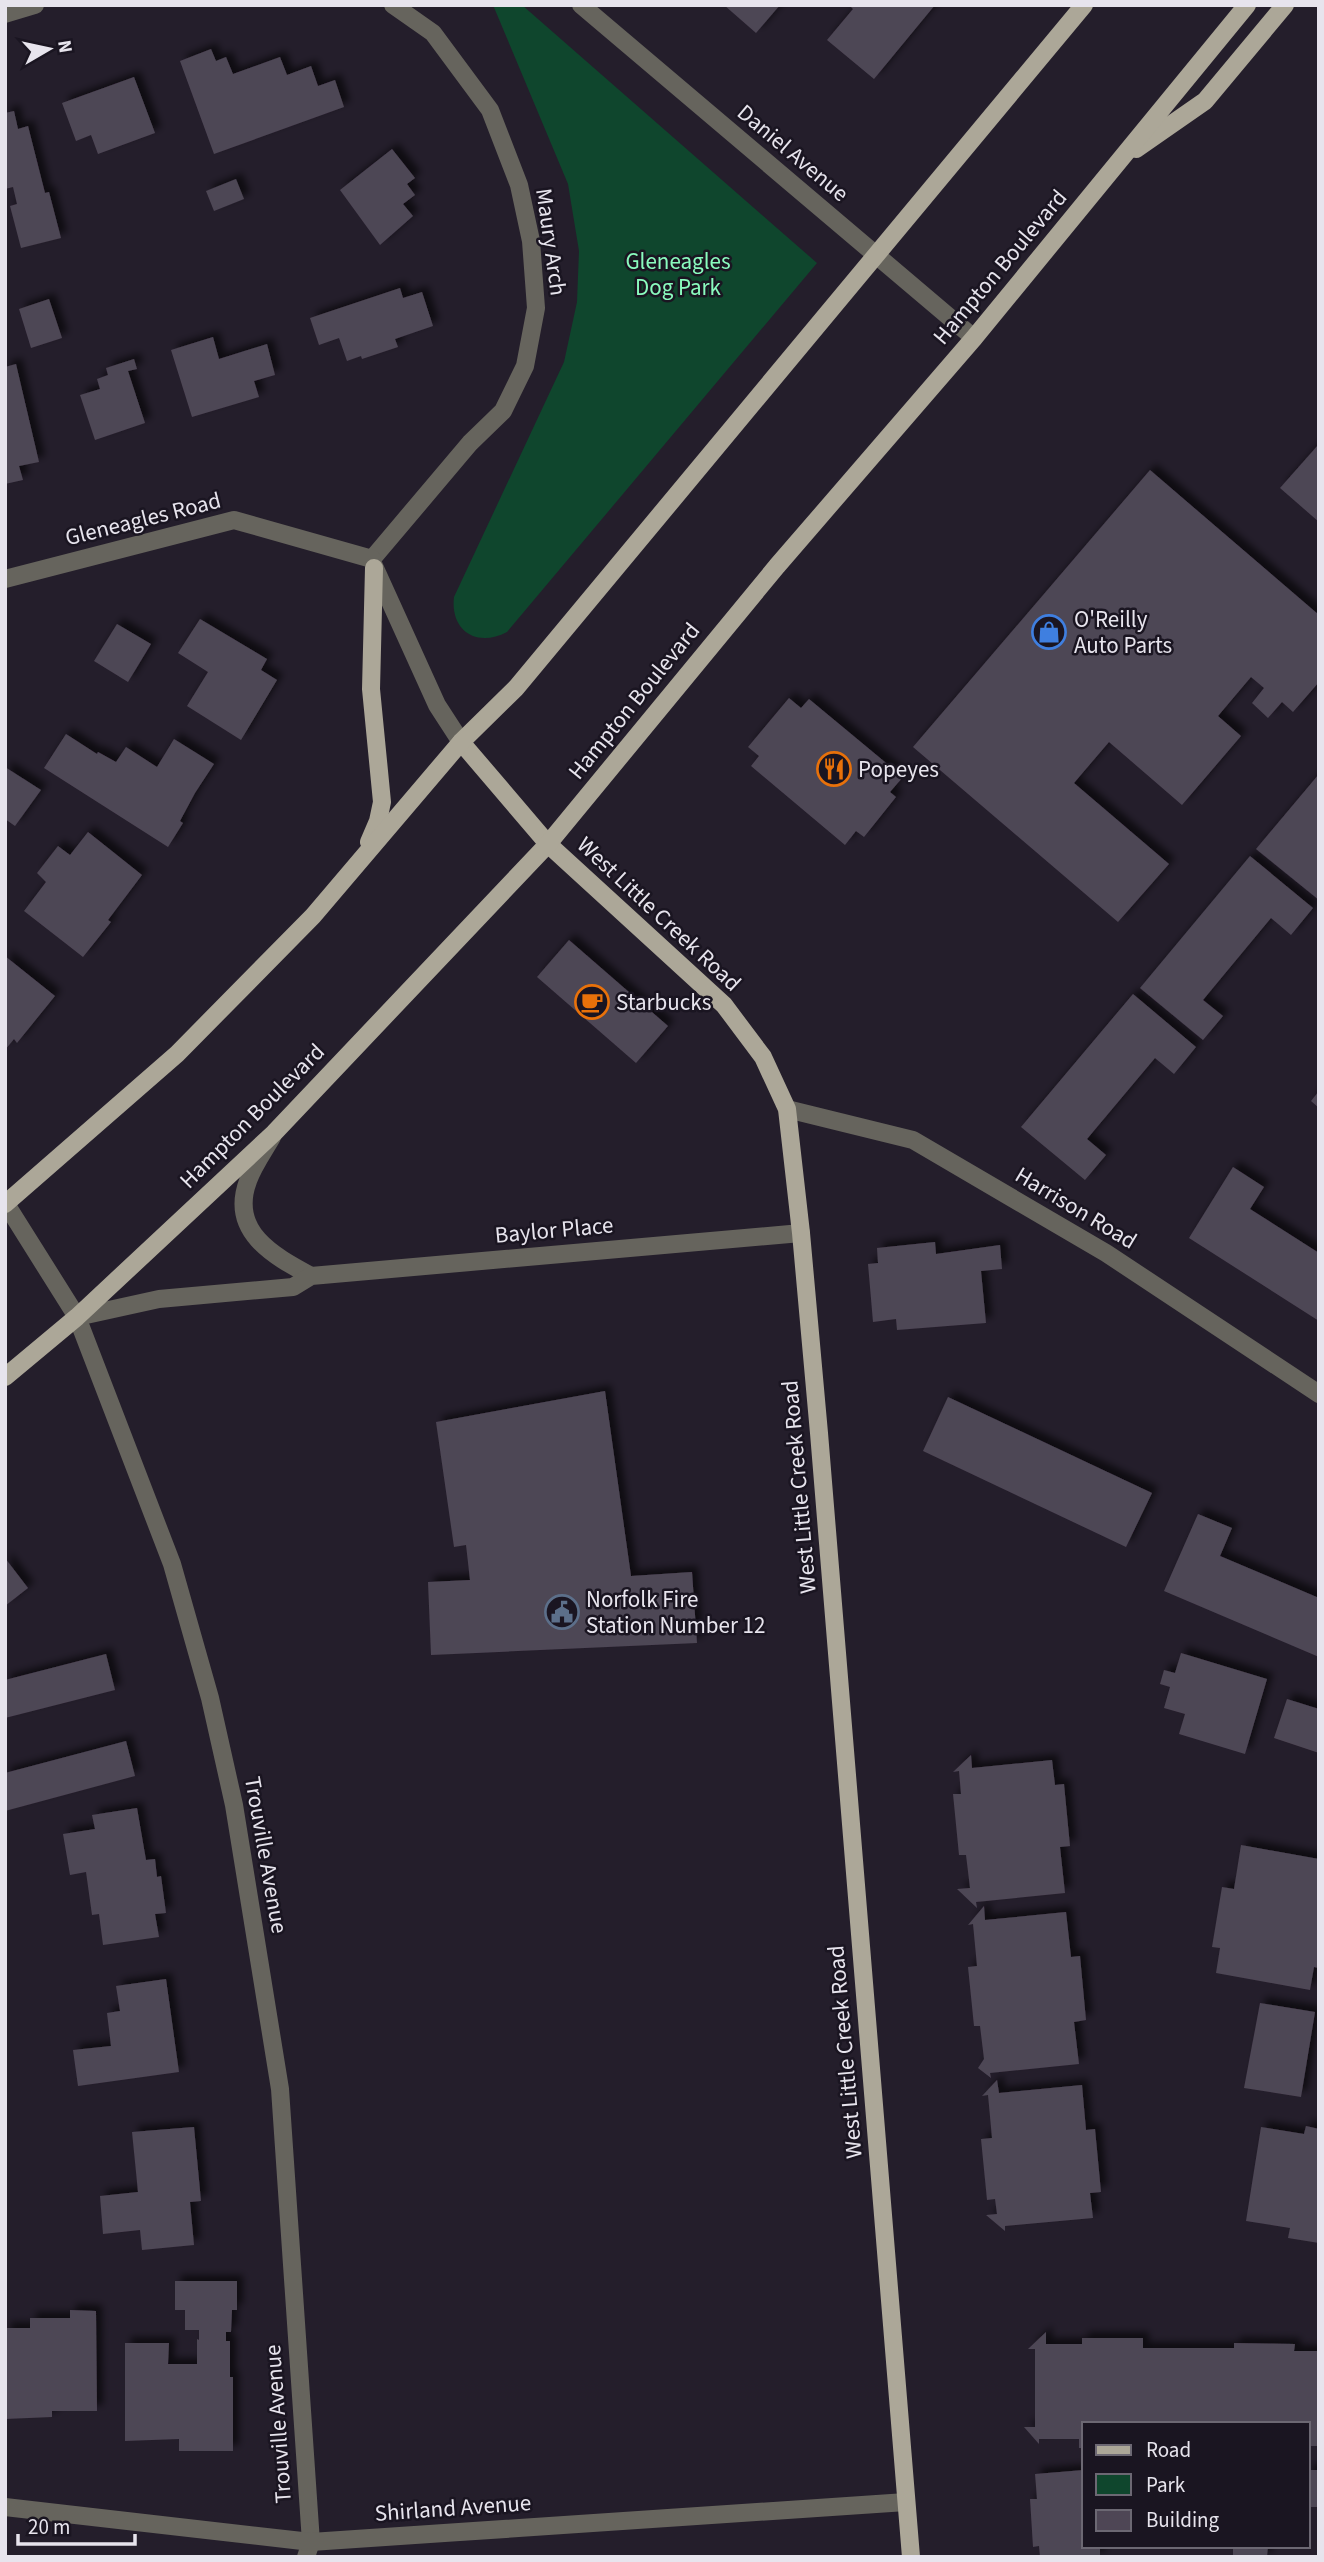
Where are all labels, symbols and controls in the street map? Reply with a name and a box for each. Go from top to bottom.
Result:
north arrow [14,14,84,84]
text: N [50,38,79,55]
street label: Daniel Avenue [730,96,856,210]
street label: Hampton Boulevard [925,182,1075,352]
street label: Maury Arch [527,186,575,298]
park label: Gleneagles Dog Park [625,245,731,304]
street label: Gleneagles Road [62,484,224,554]
place label: O'Reilly Auto Parts [1074,603,1172,662]
shop icon: O'Reilly Auto Parts [1030,613,1068,651]
street label: Hampton Boulevard [560,615,708,787]
restaurant icon: Popeyes [815,750,853,788]
place label: Popeyes [858,753,939,786]
street label: West Little Creek Road [570,829,748,999]
cafe icon: Starbucks [573,983,611,1021]
place label: Starbucks [616,986,711,1019]
street label: Hampton Boulevard [172,1036,332,1196]
street label: Harrison Road [1009,1159,1143,1257]
street label: Baylor Place [493,1208,615,1252]
street label: West Little Creek Road [773,1379,825,1595]
place label: Norfolk Fire Station Number 12 [586,1583,765,1642]
public building icon: Norfolk Fire Station Number 12 [543,1593,581,1631]
street label: Trouville Avenue [236,1774,296,1936]
street label: West Little Creek Road [819,1944,871,2160]
street label: Trouville Avenue [256,2344,300,2504]
legend [1082,2422,1310,2548]
text: Road [1146,2435,1191,2465]
text: Park [1146,2470,1186,2500]
street label: Shirland Avenue [374,2486,532,2530]
scale bar [18,2502,135,2546]
text: Building [1146,2505,1220,2535]
text: 20 m [28,2512,70,2542]

